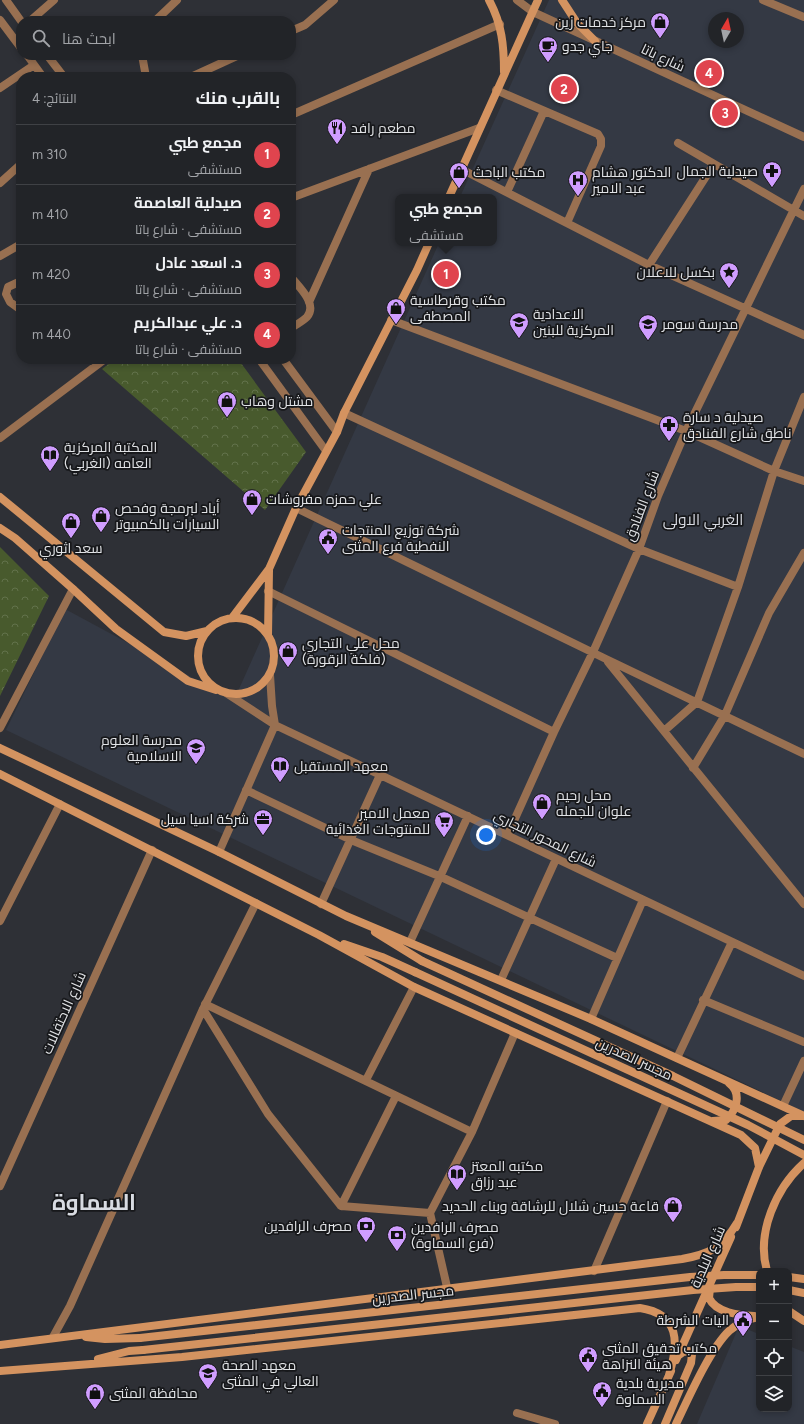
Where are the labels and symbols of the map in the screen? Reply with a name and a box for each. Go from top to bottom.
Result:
shop icon: مركز خدمات زين [649,11,671,39]
north arrow [708,12,744,48]
place label: مركز خدمات زين [555,14,646,31]
cafe icon: جاي جدو [537,35,559,63]
place label: جاي جدو [562,38,613,58]
street label: شارع باتا [638,41,688,75]
pin: 4 [696,58,722,88]
pin: 2 [551,74,577,104]
pin: 3 [712,98,738,128]
restaurant icon: مطعم رافد [326,117,348,145]
place label: مطعم رافد [351,120,416,138]
pharmacy icon: صيدلية الجمال [761,160,783,188]
shop icon: مكتب الباحث [448,161,470,189]
place label: صيدلية الجمال [676,163,758,180]
place label: مكتب الباحث [473,164,545,181]
place label: الدكتور هشام عبد الامير [591,164,671,197]
hospital icon: الدكتور هشام عبد الامير [567,169,589,197]
pin: 1 [433,259,459,289]
place icon: بكسل للاعلان [718,261,740,289]
place label: بكسل للاعلان [637,264,715,281]
place label: مكتب وقرطاسية المصطفى [410,292,506,325]
shop icon: مكتب وقرطاسية المصطفى [385,297,407,325]
place label: الاعدادية المركزية للبنين [533,306,614,339]
school or university icon: الاعدادية المركزية للبنين [508,311,530,339]
school or university icon: مدرسة سومر [637,313,659,341]
place label: مدرسة سومر [661,316,738,333]
shop icon: مشتل وهاب [216,390,238,418]
place label: مشتل وهاب [241,393,313,410]
place label: صيدلية د سارة ناطق شارع الفنادق [683,409,792,442]
pharmacy icon: صيدلية د سارة ناطق شارع الفنادق [658,414,680,442]
place label: المكتبة المركزية العامه (الغربي) [64,439,157,475]
library icon: المكتبة المركزية العامه (الغربي) [39,444,61,472]
street label: شارع الفنادق [621,468,663,544]
shop icon: علي حمزه مفروشات [241,488,263,516]
place label: علي حمزه مفروشات [266,491,382,511]
place label: أياد لبرمجة وفحص السيارات بالكمبيوتر [114,499,220,533]
shop icon: أياد لبرمجة وفحص السيارات بالكمبيوتر [90,505,112,533]
shop icon: سعد اثوري [60,511,82,539]
district label: الغربي الاولى [663,511,743,532]
place label: شركة توزيع المنتجات النفطية فرع المثنى [342,522,459,555]
public building icon: شركة توزيع المنتجات النفطية فرع المثنى [317,527,339,555]
place label: سعد اثوري [39,540,103,560]
place label: محل علي التجاري (فلكة الزقورة) [302,635,400,668]
shop icon: محل علي التجاري (فلكة الزقورة) [277,640,299,668]
place label: مدرسة العلوم الاسلامية [101,732,182,765]
school or university icon: مدرسة العلوم الاسلامية [185,737,207,765]
library icon: معهد المستقبل [269,755,291,783]
place label: معهد المستقبل [294,758,388,775]
place label: محل رحيم علوان للجمله [556,787,632,820]
shop icon: محل رحيم علوان للجمله [531,792,553,820]
place label: معمل الامير للمنتوجات الغذائية [326,805,430,838]
street label: شارع المحور التجاري [490,807,599,874]
office icon: شركة اسيا سيل [252,808,274,836]
supermarket icon: معمل الامير للمنتوجات الغذائية [433,810,455,838]
place label: شركة اسيا سيل [161,811,249,828]
your location [476,825,496,845]
street label: شارع الاحتفالات [38,969,90,1057]
street label: مجسر الصدرين [593,1034,675,1084]
place label: مكتبه المعتز عبد رزاق [470,1158,543,1191]
library icon: مكتبه المعتز عبد رزاق [446,1163,468,1191]
district label: السماوة [52,1189,136,1216]
shop icon: قاعة حسين شلال للرشاقة وبناء الحديد [662,1195,684,1223]
place label: قاعة حسين شلال للرشاقة وبناء الحديد [442,1198,659,1215]
bank icon: مصرف الرافدين [355,1215,377,1243]
place label: مصرف الرافدين [264,1218,352,1235]
place label: مصرف الرافدين (فرع السماوة) [411,1219,499,1252]
street label: شارع البلدية [687,1223,729,1291]
bank icon: مصرف الرافدين (فرع السماوة) [386,1224,408,1252]
street label: مجسر الصدرين [371,1282,455,1308]
public building icon: اليات الشرطة [732,1309,754,1337]
place label: اليات الشرطة [657,1312,729,1329]
place label: مكتب تحقيق المثنى هيئة النزاهة [602,1340,717,1373]
public building icon: مكتب تحقيق المثنى هيئة النزاهة [577,1345,599,1373]
place label: معهد الصحة العالي في المثنى [222,1357,319,1393]
school or university icon: معهد الصحة العالي في المثنى [197,1362,219,1390]
place label: مديرية بلدية السماوة [616,1375,684,1408]
public building icon: مديرية بلدية السماوة [591,1380,613,1408]
shop icon: محافظة المثنى [84,1382,106,1410]
place label: محافظة المثنى [109,1385,198,1402]

